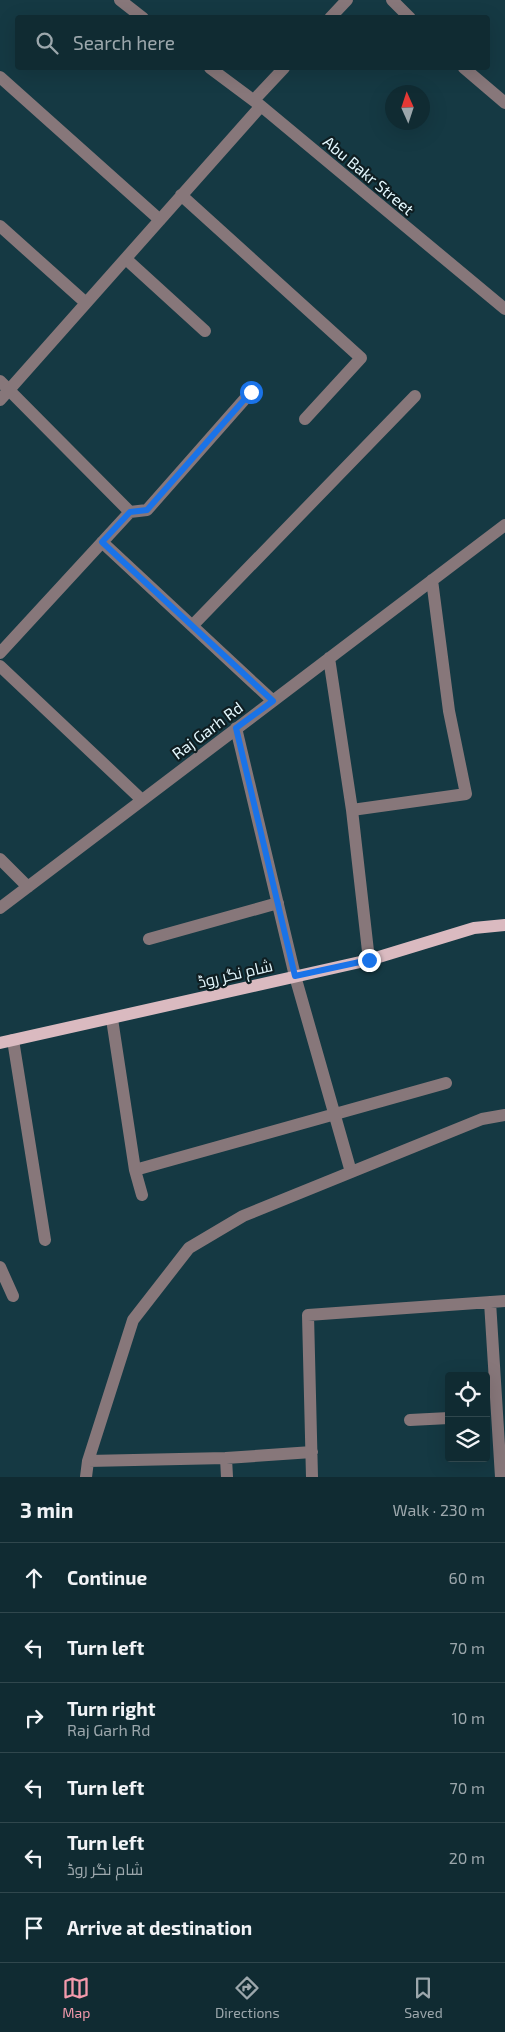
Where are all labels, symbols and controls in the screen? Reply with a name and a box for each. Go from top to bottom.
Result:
search box [15,15,490,70]
icon: search [33,29,61,57]
text: Search here [73,31,175,54]
north arrow [385,85,430,130]
street label: Abu Bakr Street [320,131,418,219]
route start [240,381,263,404]
street label: Raj Garh Rd [168,697,247,763]
route end [358,949,381,972]
street label: شام نگر روڈ [196,955,275,994]
map controls [445,1372,490,1462]
button: locate [445,1372,490,1417]
button: layers [445,1417,490,1462]
text: 3 min [20,1497,73,1522]
text: Walk · 230 m [392,1500,485,1519]
icon: ahead [20,1564,48,1592]
text: Continue [67,1566,147,1589]
text: 60 m [449,1568,485,1587]
icon: left [20,1634,48,1662]
text: Turn left [67,1636,144,1659]
text: 70 m [450,1638,485,1657]
text: Turn right [67,1697,155,1720]
icon: right [20,1704,48,1732]
text: 10 m [451,1708,485,1727]
text: Raj Garh Rd [67,1720,150,1739]
icon: left [20,1774,48,1802]
text: Turn left [67,1776,144,1799]
text: 70 m [450,1778,485,1797]
text: Turn left [67,1831,144,1854]
icon: left [20,1844,48,1872]
text: 20 m [449,1848,485,1867]
text: شام نگر روڈ [67,1859,143,1878]
icon: arrive [20,1914,48,1942]
text: Arrive at destination [67,1916,252,1939]
tab: Map [62,1974,90,2021]
tab: Directions [215,1974,280,2021]
tab: Saved [404,1974,443,2021]

